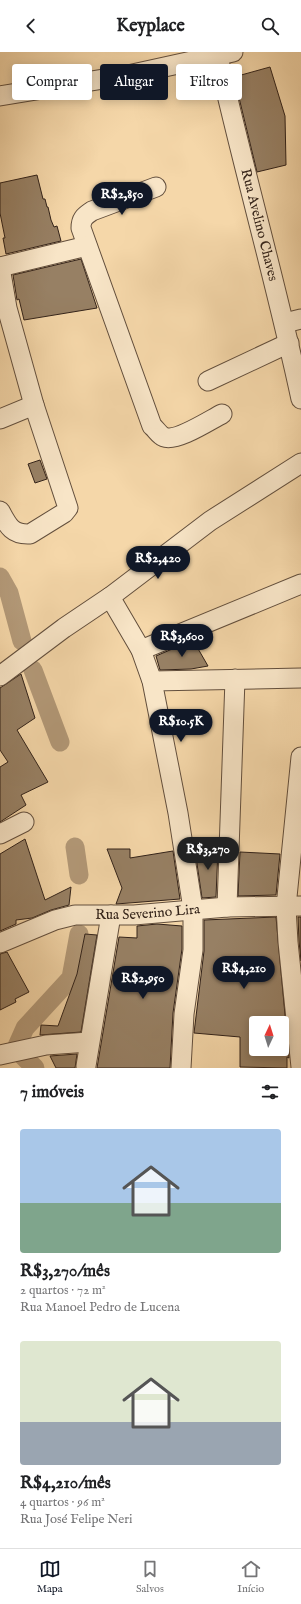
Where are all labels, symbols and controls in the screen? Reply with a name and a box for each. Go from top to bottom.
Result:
icon: back [20,15,42,37]
text: Keyplace [116,15,185,38]
icon: search [259,15,281,37]
chip: Comprar [12,64,92,100]
chip: Alugar [100,64,168,100]
chip: Filtros [176,64,242,100]
street label: Rua Avelino Chaves [236,167,282,283]
pin: R$2,850 [85,182,159,216]
text: R$2,850 [101,186,143,203]
pin: R$2,420 [121,546,195,580]
text: R$2,420 [135,550,181,567]
pin: R$3,600 [145,624,219,658]
text: R$3,600 [160,628,204,645]
pin: R$10.5K [144,709,218,743]
text: R$10.5K [158,713,204,730]
pin: R$3,270 [171,837,245,871]
text: R$3,270 [186,841,230,858]
street label: Rua Severino Lira [95,900,202,924]
pin: R$4,210 [207,956,281,990]
text: R$4,210 [222,960,266,977]
pin: R$2,950 [106,966,180,1000]
text: R$2,950 [121,970,165,987]
north arrow [249,1016,289,1056]
map controls [249,1016,289,1056]
icon: filters [259,1081,281,1103]
text: 7 imóveis [20,1082,84,1103]
icon: home [115,1155,187,1227]
text: R$3,270/mês [20,1261,110,1282]
text: 2 quartos · 72 m² [20,1282,106,1299]
text: Rua Manoel Pedro de Lucena [20,1299,180,1316]
icon: home [115,1367,187,1439]
text: R$4,210/mês [20,1473,111,1494]
text: 4 quartos · 96 m² [20,1494,105,1511]
text: Rua José Felipe Neri [20,1511,132,1528]
tab: Mapa [37,1558,63,1596]
tab: Salvos [136,1558,164,1596]
tab: Início [237,1558,264,1596]

